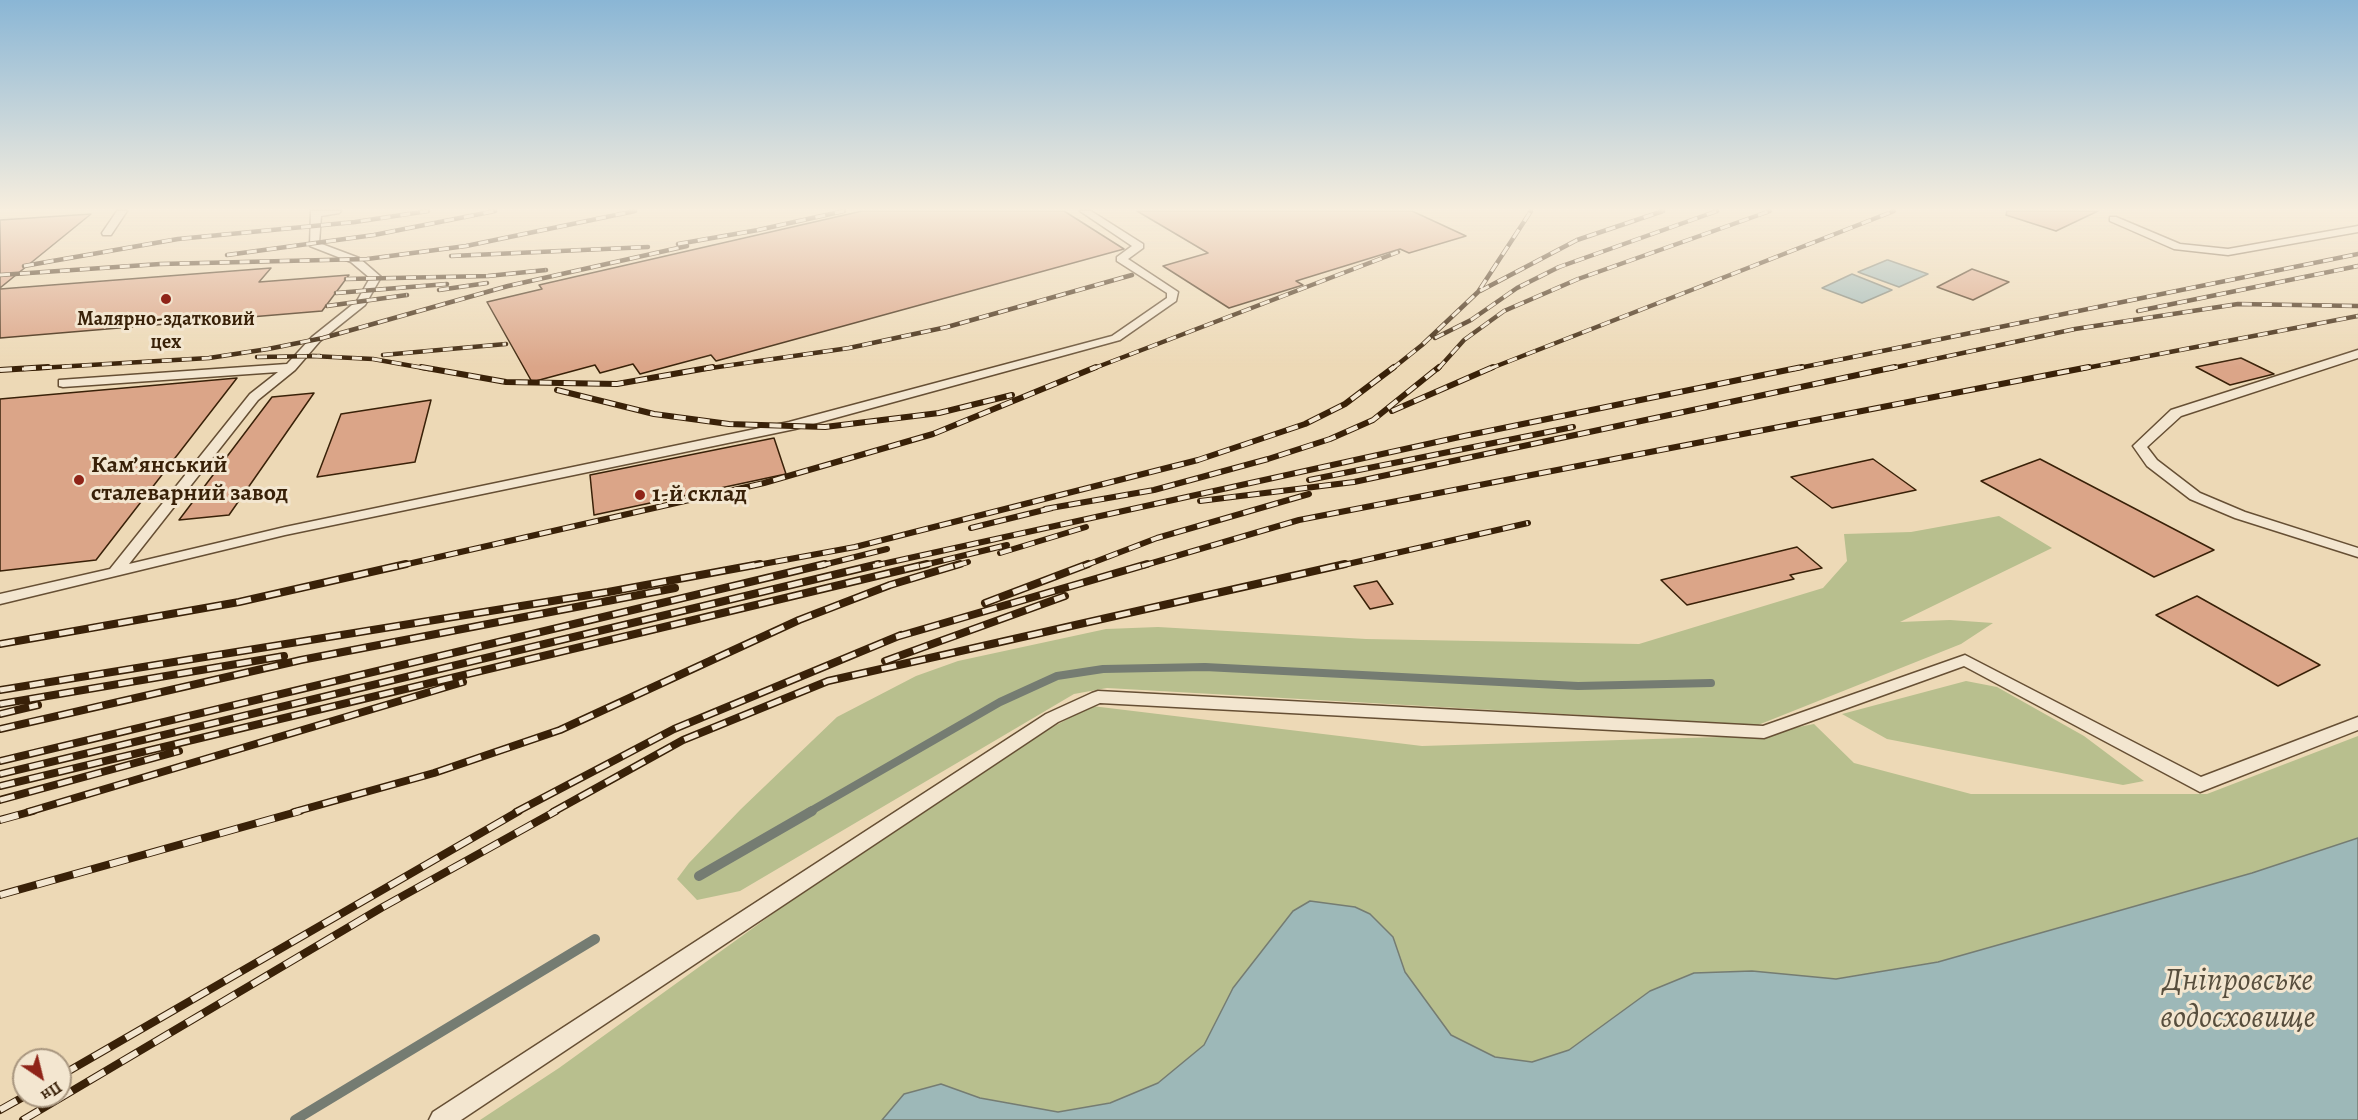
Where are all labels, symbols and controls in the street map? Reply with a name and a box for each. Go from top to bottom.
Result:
marker: Малярно-здатковий цех [159,292,173,306]
place label: Малярно-здатковий цех [77,308,255,355]
place label: Кам’янський сталеварний завод [91,452,288,508]
marker: Кам’янський сталеварний завод [72,473,86,487]
place label: 1-й склад [652,481,747,509]
marker: 1-й склад [633,488,647,502]
water label: Дніпровське водосховище [2161,963,2315,1038]
north arrow [12,1048,72,1108]
text: Пн [36,1076,66,1106]

